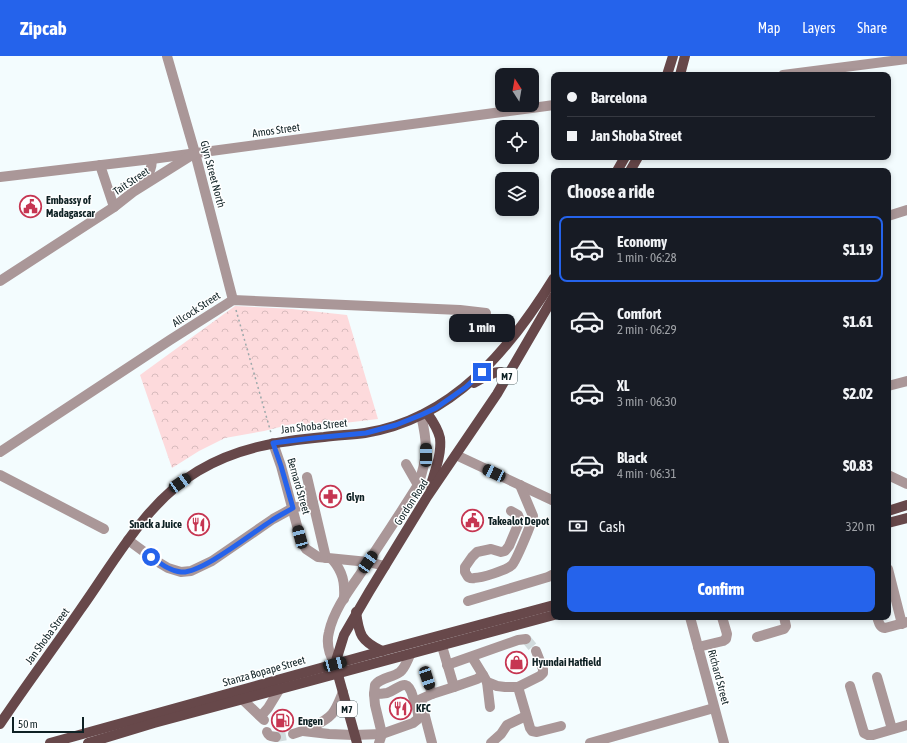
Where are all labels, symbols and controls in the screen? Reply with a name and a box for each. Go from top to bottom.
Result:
text: Zipcab [20,17,67,39]
text: Map [758,20,780,36]
text: Layers [802,20,835,36]
text: Share [857,20,887,36]
north arrow [495,68,539,112]
map controls [495,68,539,216]
text: Barcelona [591,89,647,106]
button: locate [495,120,539,164]
street label: Amos Street [251,121,301,139]
text: Jan Shoba Street [591,127,682,144]
street label: Glyn Street North [198,139,228,209]
street label: Tait Street [111,165,151,197]
button: layers [495,172,539,216]
text: Choose a ride [567,181,655,202]
public building icon: Embassy of Madagascar [17,193,43,219]
place label: Embassy of Madagascar [46,194,96,219]
icon: car [569,231,605,267]
text: Economy [617,233,667,250]
text: $1.19 [843,241,873,258]
text: 1 min · 06:28 [617,250,677,265]
street label: Allcock Street [170,289,222,329]
icon: car [569,303,605,339]
text: Comfort [617,305,661,322]
text: $1.61 [843,313,873,330]
callout: 1 min [449,314,515,342]
text: 1 min [469,320,495,335]
text: 2 min · 06:29 [617,322,677,337]
route end [473,363,491,381]
road number: M7 [497,368,517,384]
icon: car [569,375,605,411]
text: XL [617,377,630,394]
text: $2.02 [843,385,873,402]
text: 3 min · 06:30 [617,394,677,409]
street label: Jan Shoba Street [280,417,348,435]
car [420,443,432,467]
icon: car [569,447,605,483]
text: Black [617,449,647,466]
street label: Bernard Street [285,456,313,516]
text: $0.83 [843,457,873,474]
car [481,462,507,484]
text: 4 min · 06:31 [617,466,677,481]
car [167,471,193,495]
street label: Gordon Road [392,477,430,527]
pharmacy icon: Glyn [317,484,343,510]
place label: Glyn [346,491,365,503]
public building icon: Takealot Depot [459,508,485,534]
restaurant icon: Snack a Juice [185,511,211,537]
place label: Takealot Depot [488,515,550,527]
icon: cash [567,515,589,537]
place label: Snack a Juice [129,518,182,530]
text: Cash [599,518,625,535]
text: 320 m [846,519,875,534]
car [291,524,309,550]
route start [142,548,160,566]
car [356,549,380,575]
button: Confirm [567,566,875,612]
street label: Jan Shoba Street [23,606,71,666]
street label: Richard Street [706,648,732,706]
shop icon: Hyundai Hatfield [503,649,529,675]
street label: Stanza Bopape Street [221,653,307,689]
car [322,655,348,673]
place label: Hyundai Hatfield [532,656,601,668]
car [418,665,436,691]
restaurant icon: KFC [387,695,413,721]
road number: M7 [337,701,357,717]
place label: KFC [416,702,431,714]
fuel station icon: Engen [270,708,296,734]
scale bar [12,715,84,734]
place label: Engen [298,715,323,727]
text: 50 m [18,718,38,730]

